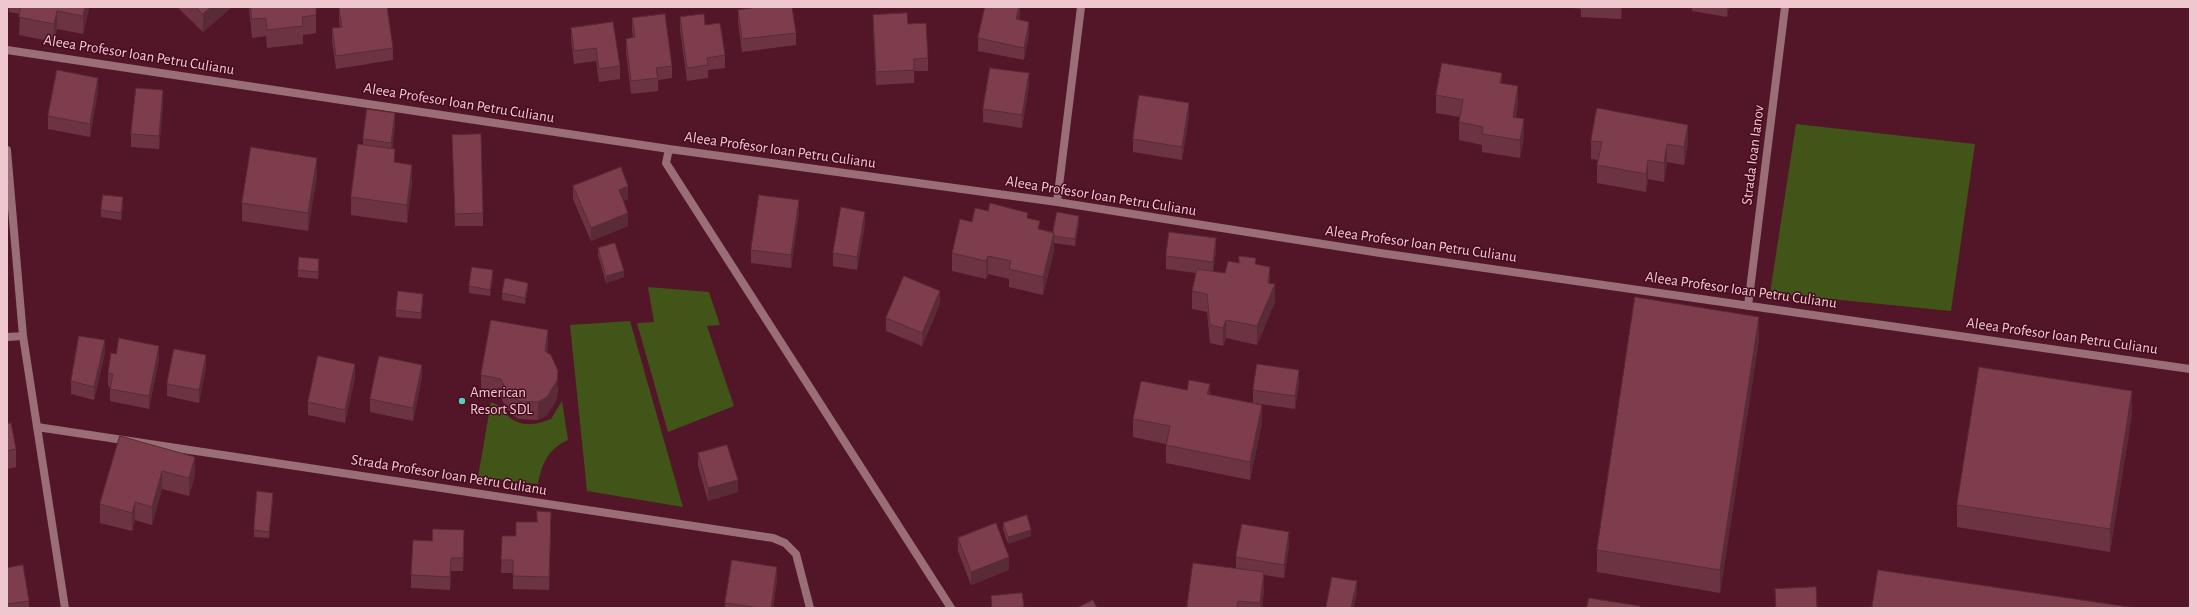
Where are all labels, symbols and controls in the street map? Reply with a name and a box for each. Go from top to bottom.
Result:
street label: Aleea Profesor Ioan Petru Culianu [42,31,236,79]
street label: Aleea Profesor Ioan Petru Culianu [362,79,556,127]
street label: Strada Ioan Ianov [1738,104,1768,206]
street label: Aleea Profesor Ioan Petru Culianu [683,128,877,172]
street label: Aleea Profesor Ioan Petru Culianu [1004,172,1198,220]
street label: Aleea Profesor Ioan Petru Culianu [1324,222,1518,266]
street label: Aleea Profesor Ioan Petru Culianu [1644,268,1838,312]
street label: Aleea Profesor Ioan Petru Culianu [1965,314,2159,358]
place label: American Resort SDL [470,383,533,418]
marker: American Resort SDL [457,396,467,406]
street label: Strada Profesor Ioan Petru Culianu [350,451,548,499]

